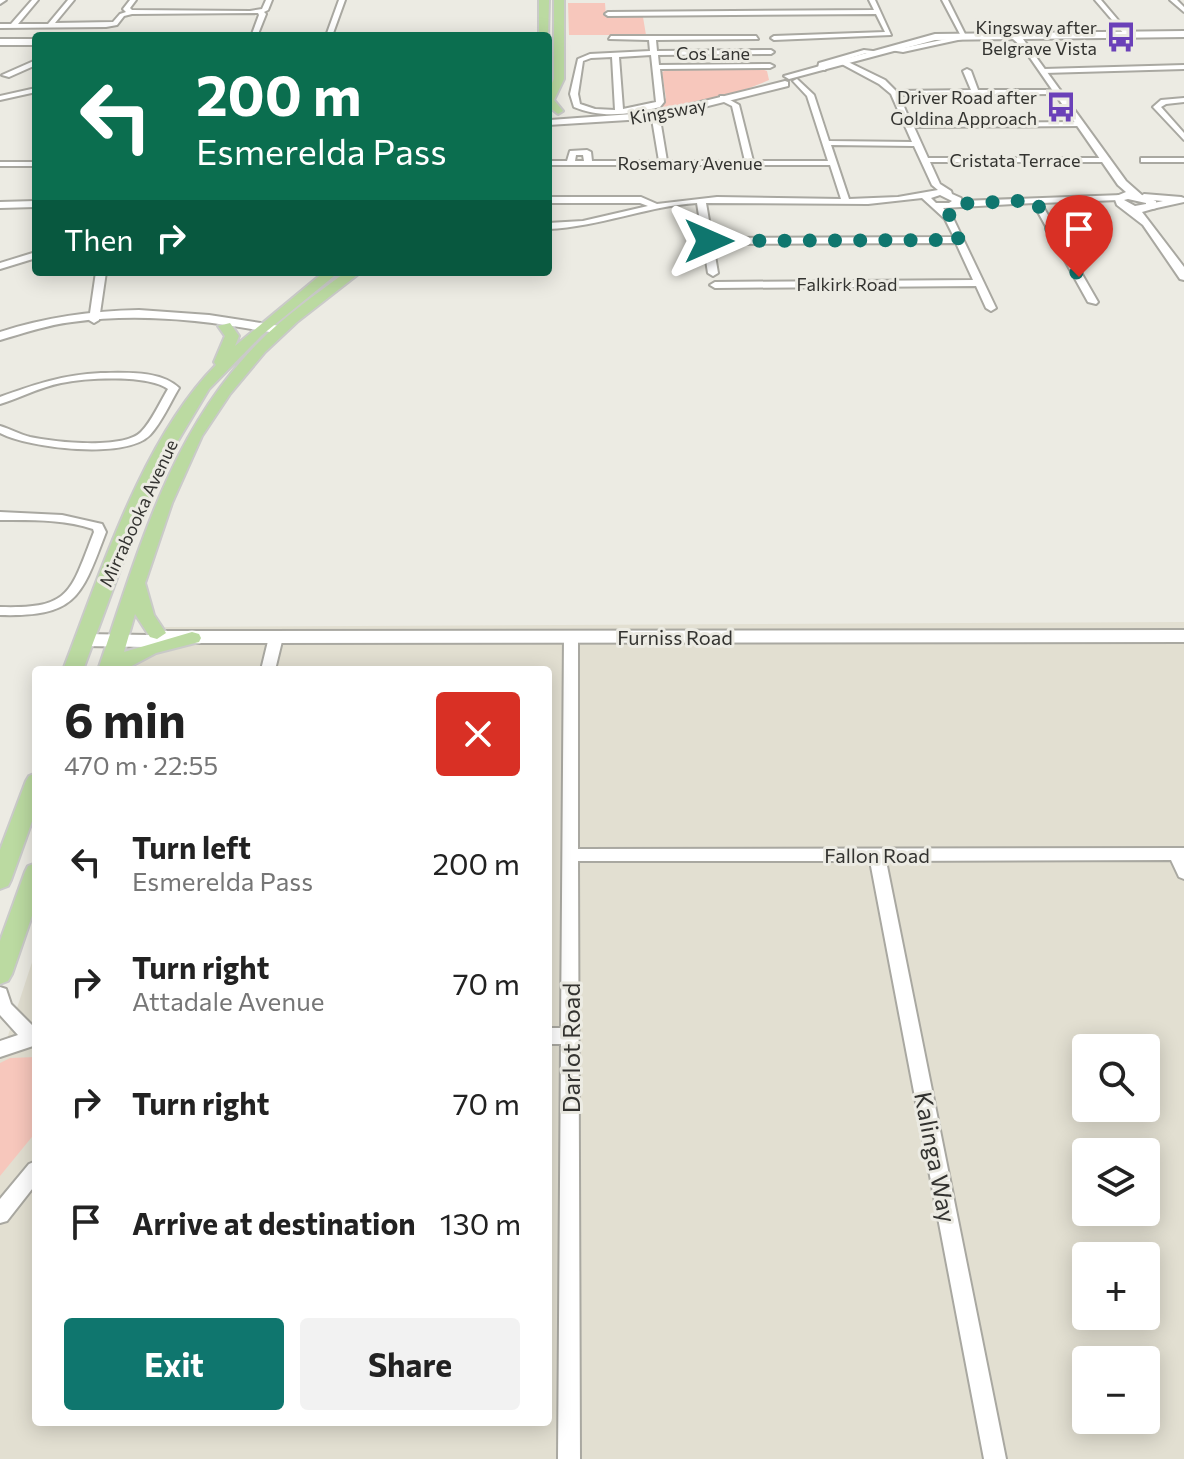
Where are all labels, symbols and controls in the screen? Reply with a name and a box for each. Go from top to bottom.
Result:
place label: Kingsway after Belgrave Vista [976,16,1097,59]
bus stop icon: Kingsway after Belgrave Vista [1104,20,1138,54]
street label: Cos Lane [676,42,750,64]
text: 200 m [196,59,362,128]
icon: left [64,64,168,168]
place label: Driver Road after Goldina Approach [890,86,1037,129]
bus stop icon: Driver Road after Goldina Approach [1044,90,1078,124]
street label: Kingsway [628,93,708,129]
text: Esmerelda Pass [196,128,447,172]
street label: Cristata Terrace [950,149,1080,171]
street label: Rosemary Avenue [618,152,762,174]
pin [1045,195,1113,277]
position arrow [667,199,751,283]
icon: arrive [1057,207,1101,251]
icon: right [149,216,193,260]
text: Then [64,220,133,257]
street label: Falkirk Road [797,273,897,295]
street label: Mirrabooka Avenue [94,436,182,590]
street label: Furniss Road [617,625,733,649]
text: 6 min [64,689,186,748]
button: close [436,692,520,776]
text: 470 m · 22:55 [64,749,218,780]
text: Turn left [132,828,251,865]
icon: left [64,840,108,884]
street label: Fallon Road [824,843,930,867]
text: 200 m [432,844,520,881]
text: Esmerelda Pass [132,865,313,896]
text: Turn right [132,948,269,985]
icon: right [64,960,108,1004]
text: 70 m [453,964,520,1001]
street label: Darlot Road [556,983,585,1113]
text: Attadale Avenue [132,985,324,1016]
map controls [1072,1034,1160,1434]
button: search [1072,1034,1160,1122]
icon: right [64,1080,108,1124]
text: Turn right [132,1084,269,1121]
text: 70 m [453,1084,520,1121]
street label: Kalinga Way [909,1089,963,1225]
button: layers [1072,1138,1160,1226]
icon: arrive [64,1200,108,1244]
text: Arrive at destination [132,1204,416,1241]
text: 130 m [440,1204,521,1241]
button: + [1072,1242,1160,1330]
button: Exit [64,1318,284,1410]
button: Share [300,1318,520,1410]
button: − [1072,1346,1160,1434]

